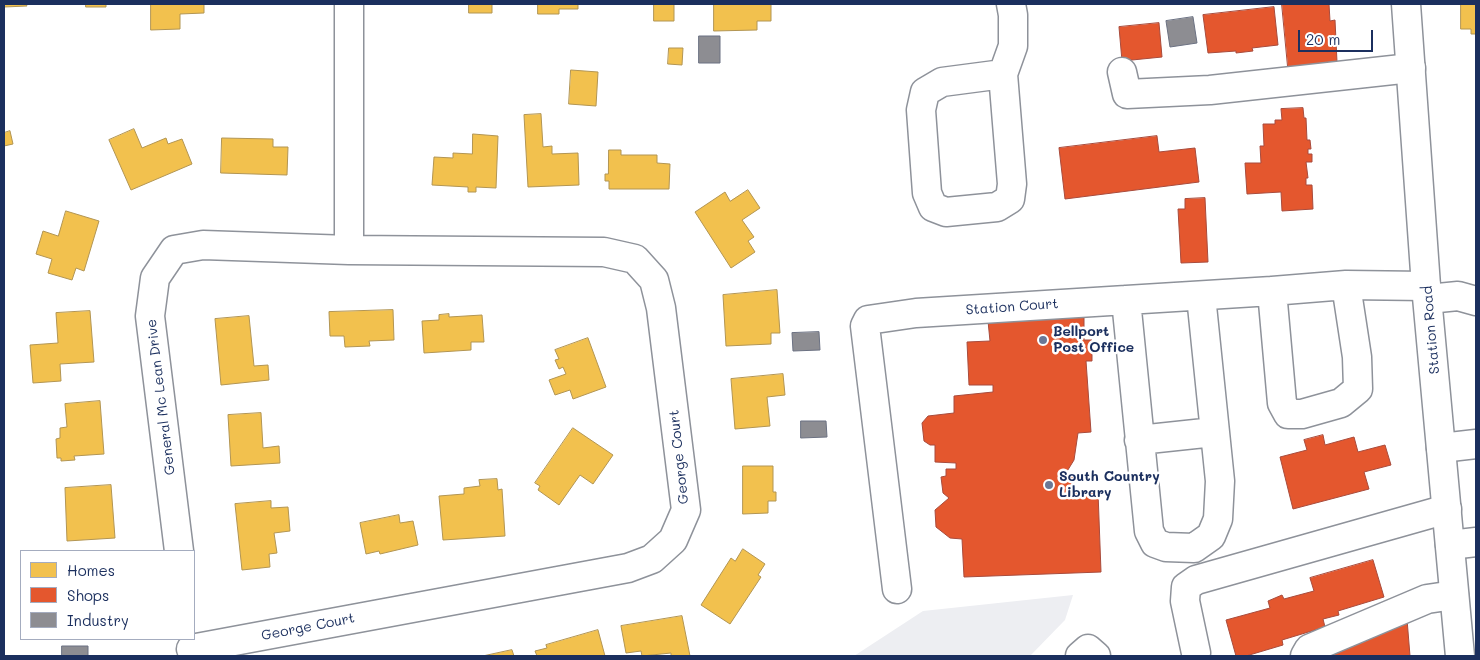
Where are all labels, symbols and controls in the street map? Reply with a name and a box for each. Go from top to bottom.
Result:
scale bar [1300,20,1375,52]
text: 20 m [1306,29,1340,49]
street label: Station Road [1419,285,1443,375]
street label: Station Court [965,295,1059,319]
street label: General Mc Lean Drive [143,318,179,476]
place label: Bellport Post Office [1053,324,1134,357]
marker: Bellport Post Office [1037,334,1049,346]
street label: George Court [666,409,692,505]
place label: South Country Library [1059,469,1160,502]
marker: South Country Library [1043,479,1055,491]
legend [20,550,195,640]
text: Homes [67,560,115,580]
text: Shops [67,585,109,605]
text: Industry [67,610,129,630]
street label: George Court [260,610,356,644]

